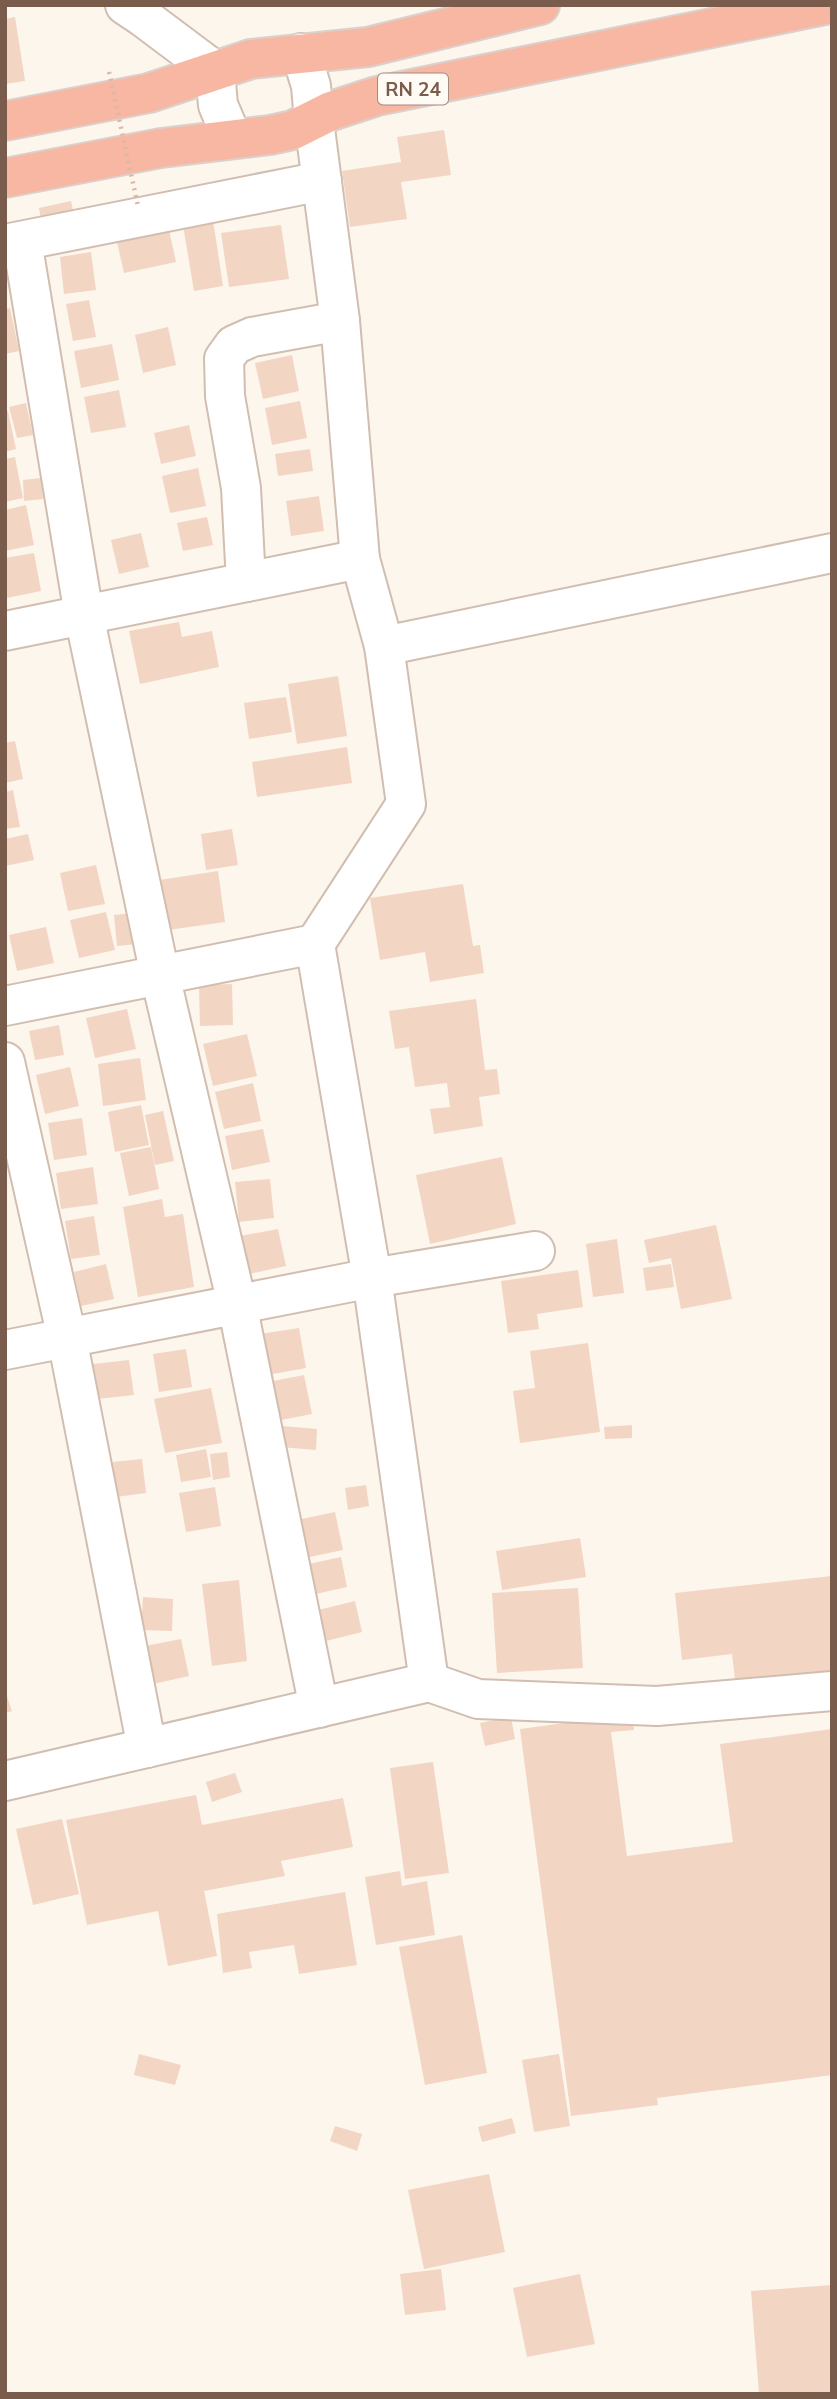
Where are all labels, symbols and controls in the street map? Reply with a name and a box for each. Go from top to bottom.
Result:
road number: RN 24 [378,74,448,104]

